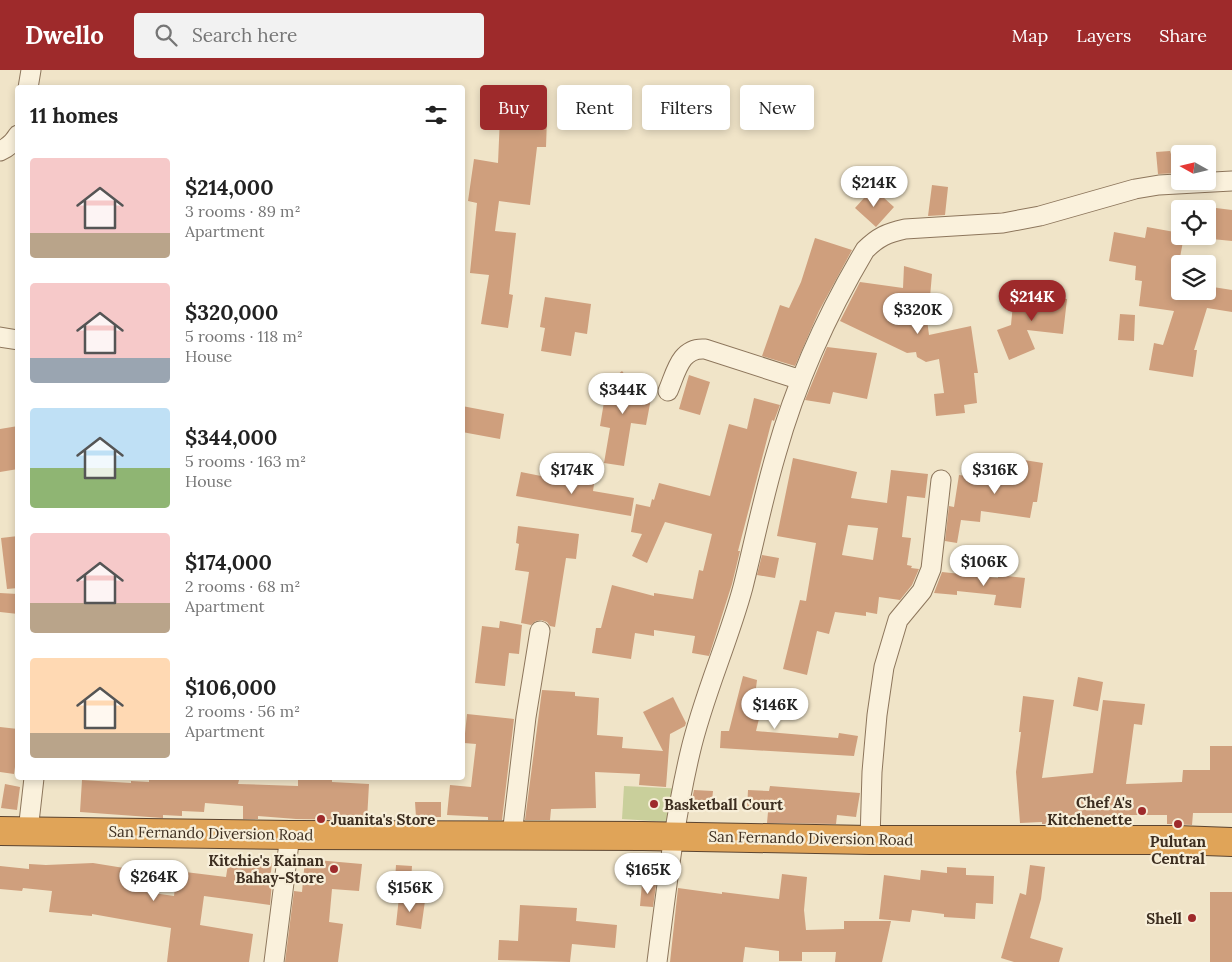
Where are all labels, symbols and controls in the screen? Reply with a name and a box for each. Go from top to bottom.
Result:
search box [134,13,484,58]
text: Dwello [25,20,104,51]
icon: search [152,21,180,49]
text: Search here [192,23,297,47]
text: Map [1012,24,1048,47]
text: Layers [1076,24,1131,47]
text: Share [1159,24,1207,47]
chip: Buy [480,85,547,130]
chip: Rent [557,85,632,130]
chip: Filters [642,85,730,130]
chip: New [740,85,814,130]
icon: filters [422,101,450,129]
text: 11 homes [30,102,118,129]
north arrow [1171,145,1216,190]
map controls [1171,145,1216,300]
pin: $214K [839,166,909,208]
text: $214K [852,172,896,192]
text: $214,000 [185,174,274,201]
icon: home [70,178,130,238]
button: locate [1171,200,1216,245]
text: 3 rooms · 89 m² [185,201,301,221]
text: Apartment [185,221,265,241]
button: layers [1171,255,1216,300]
pin: $214K [997,280,1067,322]
text: $214K [1010,286,1054,306]
pin: $320K [883,292,953,335]
text: $320,000 [185,299,278,326]
text: $320K [894,299,942,319]
icon: home [70,303,130,363]
text: 5 rooms · 118 m² [185,326,303,346]
text: House [185,346,232,366]
pin: $344K [588,372,658,415]
text: $344K [599,379,647,399]
text: $344,000 [185,424,277,451]
icon: home [70,428,130,488]
text: 5 rooms · 163 m² [185,451,306,471]
pin: $174K [537,452,607,495]
pin: $316K [960,452,1030,495]
text: $174K [550,459,594,479]
text: $316K [972,459,1018,479]
text: House [185,471,232,491]
pin: $106K [949,544,1019,587]
text: $174,000 [185,549,272,576]
text: $106K [961,551,1007,571]
icon: home [70,553,130,613]
text: 2 rooms · 68 m² [185,576,300,596]
text: Apartment [185,596,265,616]
text: $106,000 [185,674,276,701]
icon: home [70,678,130,738]
pin: $146K [740,688,810,730]
text: $146K [752,694,798,714]
text: 2 rooms · 56 m² [185,701,300,721]
text: Apartment [185,721,265,741]
place label: Chef A's Kitchenette [1047,793,1132,829]
place label: Basketball Court [664,795,784,814]
marker: Basketball Court [648,798,660,810]
marker: Chef A's Kitchenette [1136,805,1148,817]
place label: Juanita's Store [331,810,435,829]
marker: Juanita's Store [315,813,327,825]
marker: Pulutan Central [1172,818,1184,830]
street label: San Fernando Diversion Road [108,822,314,844]
street label: San Fernando Diversion Road [708,827,914,849]
place label: Pulutan Central [1150,832,1207,868]
place label: Kitchie's Kainan Bahay-Store [208,851,324,887]
pin: $165K [613,852,683,895]
text: $165K [625,859,671,879]
pin: $264K [119,860,189,902]
marker: Kitchie's Kainan Bahay-Store [328,863,340,875]
text: $264K [130,866,178,886]
pin: $156K [375,870,445,913]
text: $156K [387,877,433,897]
place label: Shell [1146,909,1182,928]
marker: Shell [1186,912,1198,924]

